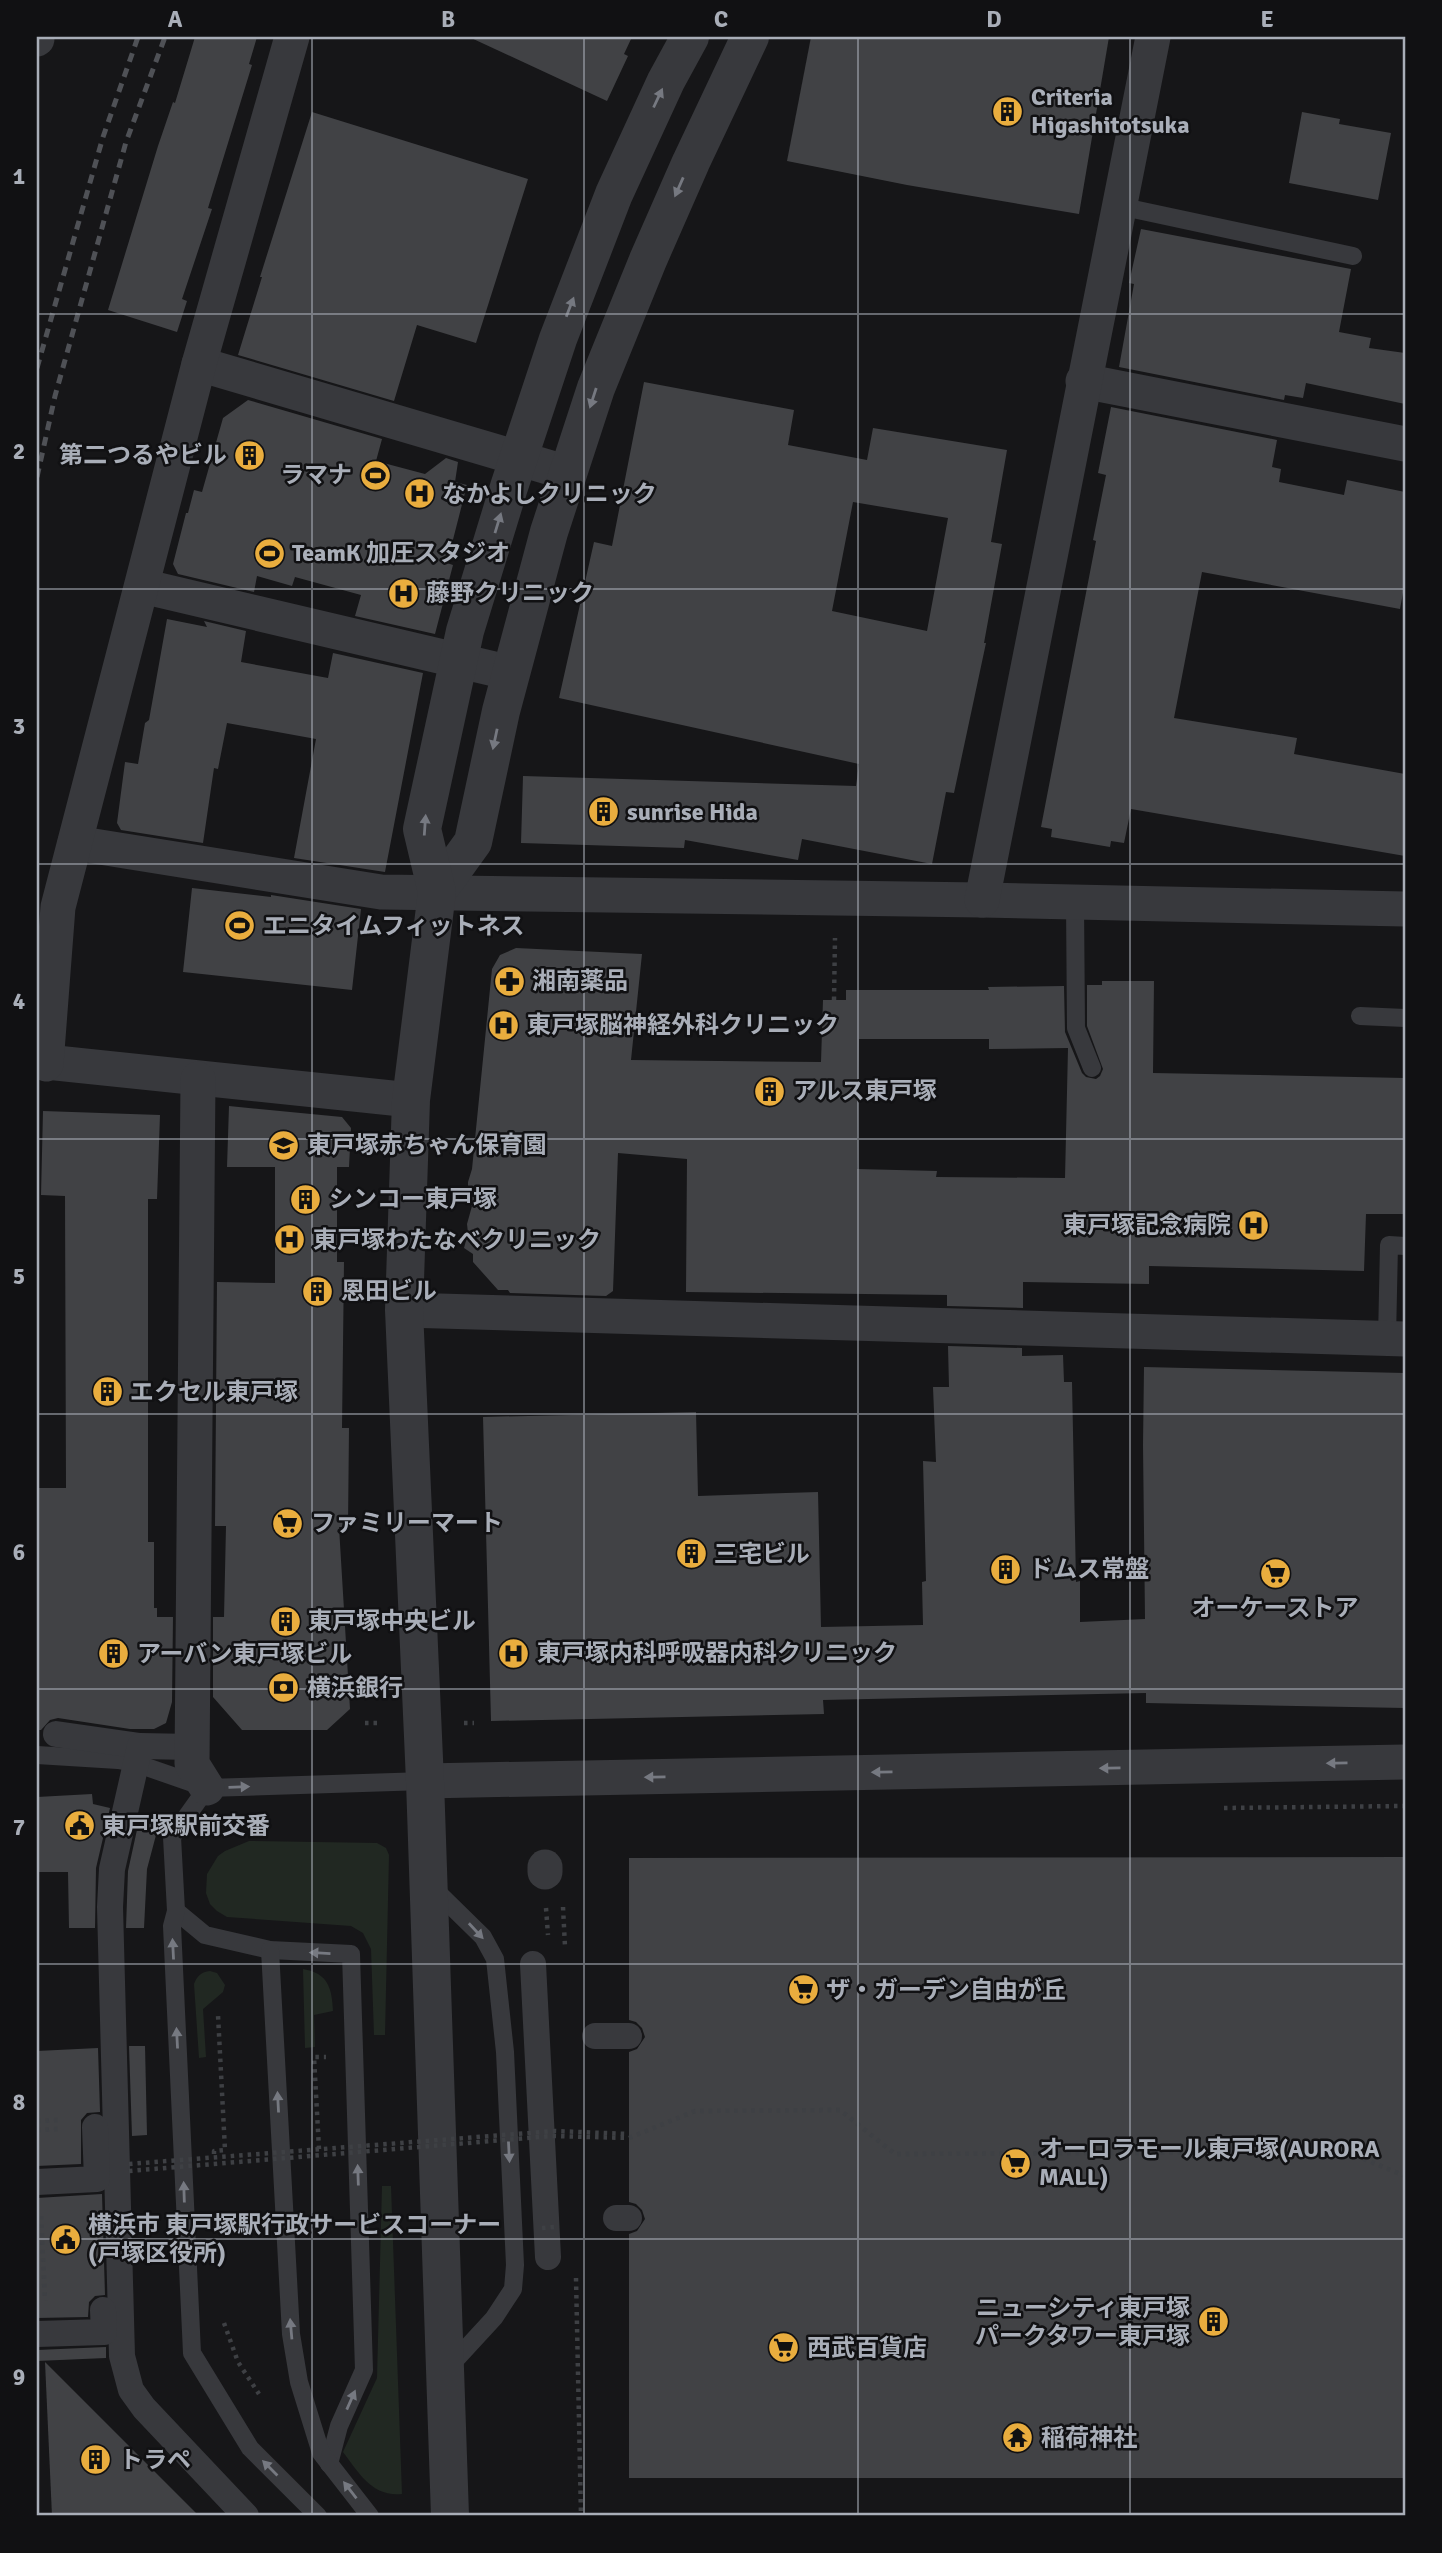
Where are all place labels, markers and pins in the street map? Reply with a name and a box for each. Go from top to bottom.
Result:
place label: Criteria Higashitotsuka [1031,82,1189,140]
building icon: Criteria Higashitotsuka [991,94,1025,128]
building icon: 第二つるやビル [233,438,267,472]
place label: 第二つるやビル [59,440,227,470]
sports icon: ラマナ [358,458,392,492]
place label: ラマナ [280,460,352,490]
hospital icon: なかよしクリニック [402,477,436,511]
place label: なかよしクリニック [442,479,657,509]
sports icon: TeamK 加圧スタジオ [252,536,286,570]
place label: TeamK 加圧スタジオ [292,538,510,568]
hospital icon: 藤野クリニック [386,576,420,610]
place label: 藤野クリニック [426,578,594,608]
building icon: sunrise Hida [587,795,621,829]
place label: sunrise Hida [627,797,758,827]
sports icon: エニタイムフィットネス [223,909,257,943]
place label: エニタイムフィットネス [263,911,525,941]
pharmacy icon: 湘南薬品 [492,964,526,998]
place label: 湘南薬品 [532,966,628,996]
hospital icon: 東戸塚脳神経外科クリニック [487,1008,521,1042]
place label: 東戸塚脳神経外科クリニック [527,1010,839,1040]
building icon: アルス東戸塚 [753,1074,787,1108]
place label: アルス東戸塚 [793,1076,937,1106]
school or university icon: 東戸塚赤ちゃん保育園 [267,1128,301,1162]
place label: 東戸塚赤ちゃん保育園 [307,1130,547,1160]
building icon: シンコー東戸塚 [289,1182,323,1216]
place label: シンコー東戸塚 [329,1184,497,1214]
hospital icon: 東戸塚記念病院 [1237,1208,1271,1242]
place label: 東戸塚記念病院 [1063,1210,1231,1240]
hospital icon: 東戸塚わたなべクリニック [273,1223,307,1257]
place label: 東戸塚わたなべクリニック [313,1225,601,1255]
building icon: 恩田ビル [301,1274,335,1308]
place label: 恩田ビル [341,1276,437,1306]
building icon: エクセル東戸塚 [90,1375,124,1409]
place label: エクセル東戸塚 [130,1377,298,1407]
supermarket icon: ファミリーマート [271,1506,305,1540]
place label: ファミリーマート [311,1508,503,1538]
building icon: 三宅ビル [674,1537,708,1571]
place label: 三宅ビル [714,1539,810,1569]
building icon: ドムス常盤 [989,1552,1023,1586]
place label: ドムス常盤 [1029,1554,1149,1584]
supermarket icon: オーケーストア [1258,1557,1292,1591]
place label: オーケーストア [1192,1593,1358,1623]
building icon: 東戸塚中央ビル [268,1604,302,1638]
place label: 東戸塚中央ビル [308,1606,476,1636]
hospital icon: 東戸塚内科呼吸器内科クリニック [497,1636,531,1670]
building icon: アーバン東戸塚ビル [97,1637,131,1671]
place label: 東戸塚内科呼吸器内科クリニック [537,1638,897,1668]
place label: アーバン東戸塚ビル [137,1639,353,1669]
bank icon: 横浜銀行 [267,1671,301,1705]
place label: 横浜銀行 [307,1673,403,1703]
public building icon: 東戸塚駅前交番 [62,1809,96,1843]
place label: 東戸塚駅前交番 [102,1811,270,1841]
supermarket icon: ザ・ガーデン自由が丘 [786,1973,820,2007]
place label: ザ・ガーデン自由が丘 [826,1975,1066,2005]
place label: オーロラモール東戸塚(AURORA MALL) [1039,2134,1380,2192]
supermarket icon: オーロラモール東戸塚(AURORA MALL) [999,2146,1033,2180]
place label: 横浜市 東戸塚駅行政サービスコーナー (戸塚区役所) [88,2210,501,2268]
public building icon: 横浜市 東戸塚駅行政サービスコーナー (戸塚区役所) [48,2222,82,2256]
place label: ニューシティ東戸塚 パークタワー東戸塚 [975,2293,1190,2351]
building icon: ニューシティ東戸塚 パークタワー東戸塚 [1196,2305,1230,2339]
supermarket icon: 西武百貨店 [767,2331,801,2365]
place label: 西武百貨店 [807,2333,927,2363]
temple icon: 稲荷神社 [1001,2421,1035,2455]
place label: 稲荷神社 [1041,2423,1137,2453]
building icon: トラペ [79,2443,113,2477]
place label: トラペ [119,2445,191,2475]

